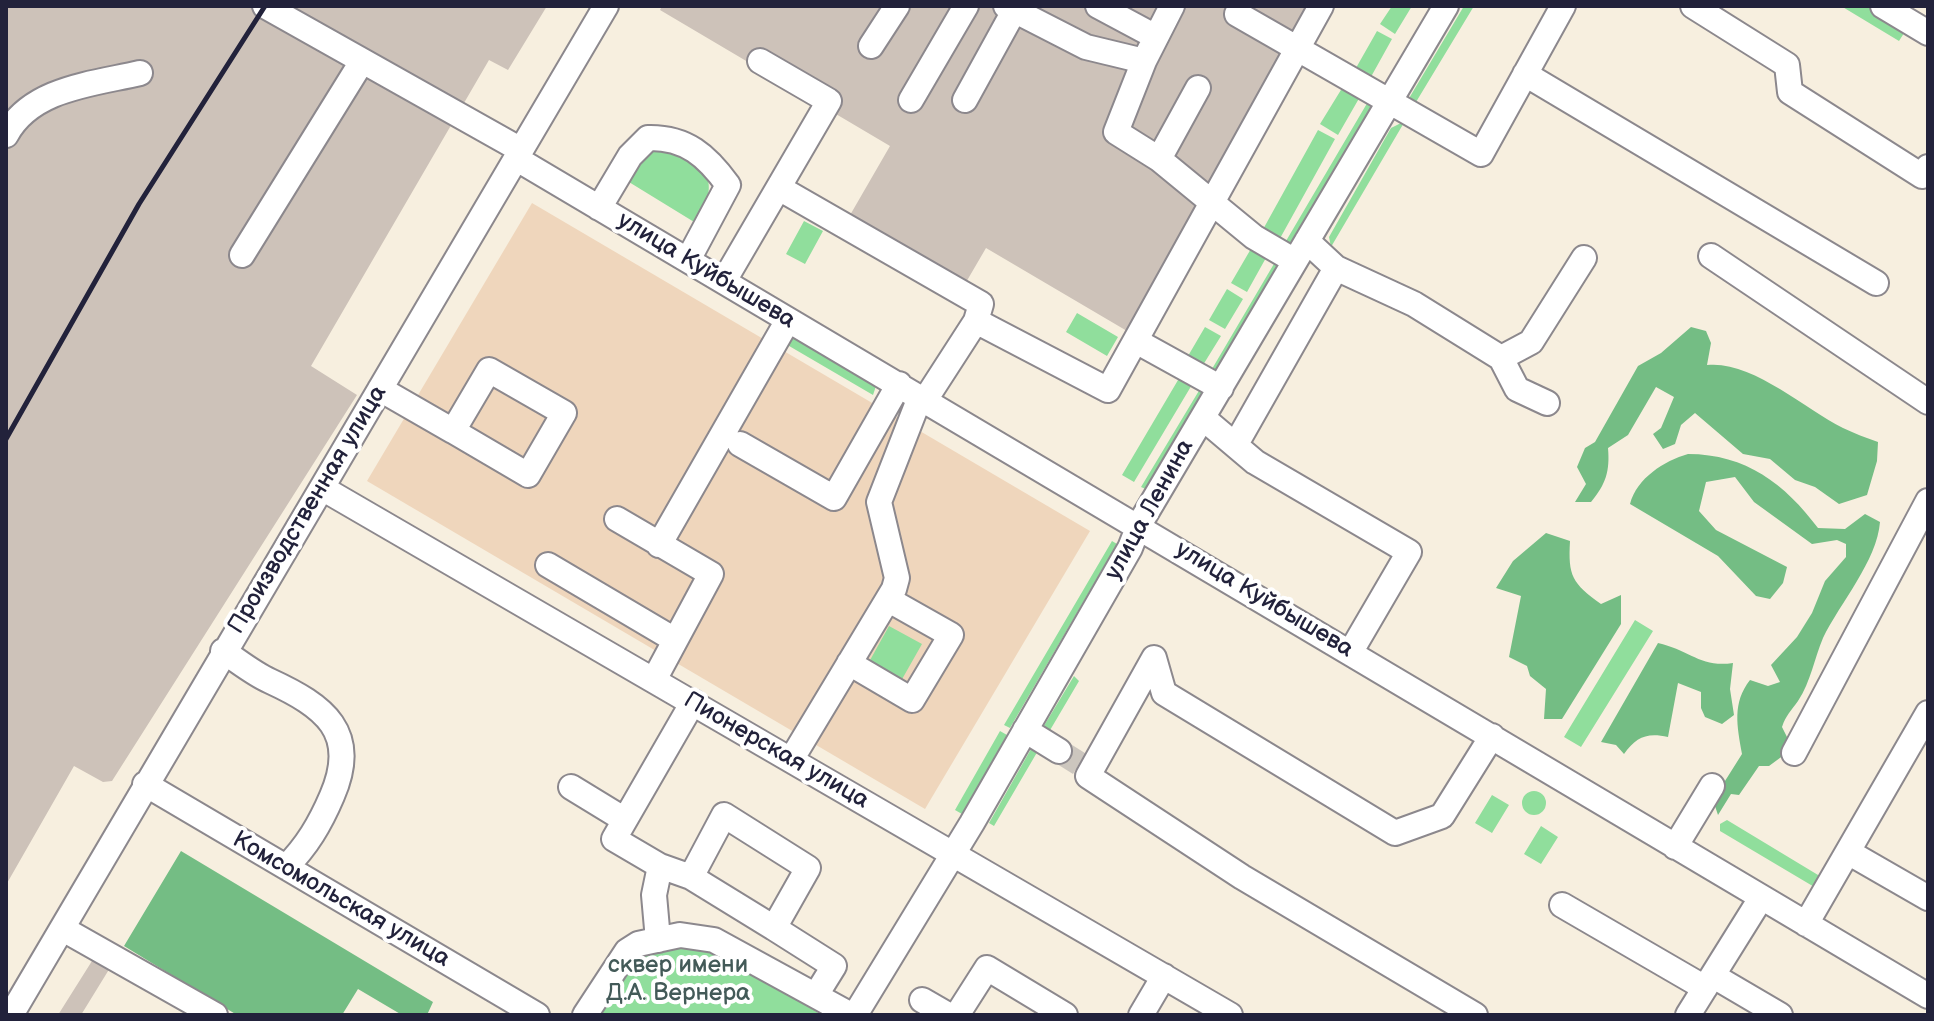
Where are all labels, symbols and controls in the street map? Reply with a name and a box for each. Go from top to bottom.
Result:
street label: улица Куйбышева [612,207,800,335]
street label: Производственная улица [222,381,394,639]
street label: улица Ленина [1100,435,1200,585]
street label: улица Куйбышева [1170,536,1358,664]
street label: Пионерская улица [678,686,874,816]
street label: Комсомольская улица [227,826,455,974]
park label: сквер имени Д.А. Вернера [606,952,750,1008]

